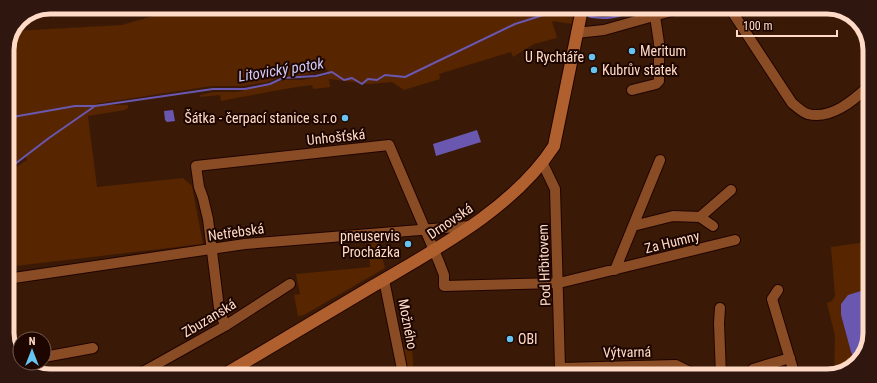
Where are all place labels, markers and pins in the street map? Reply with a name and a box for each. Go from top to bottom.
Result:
place label: Meritum [640,43,686,59]
marker: Meritum [627,46,637,56]
place label: U Rychtáře [525,49,584,65]
marker: U Rychtáře [587,52,597,62]
place label: Kubrův statek [602,62,678,78]
marker: Kubrův statek [589,65,599,75]
place label: Šátka - čerpací stanice s.r.o [184,109,337,126]
marker: Šátka - čerpací stanice s.r.o [340,113,350,123]
place label: pneuservis Procházka [340,228,400,260]
marker: pneuservis Procházka [403,239,413,249]
place label: OBI [518,331,538,347]
marker: OBI [505,334,515,344]

